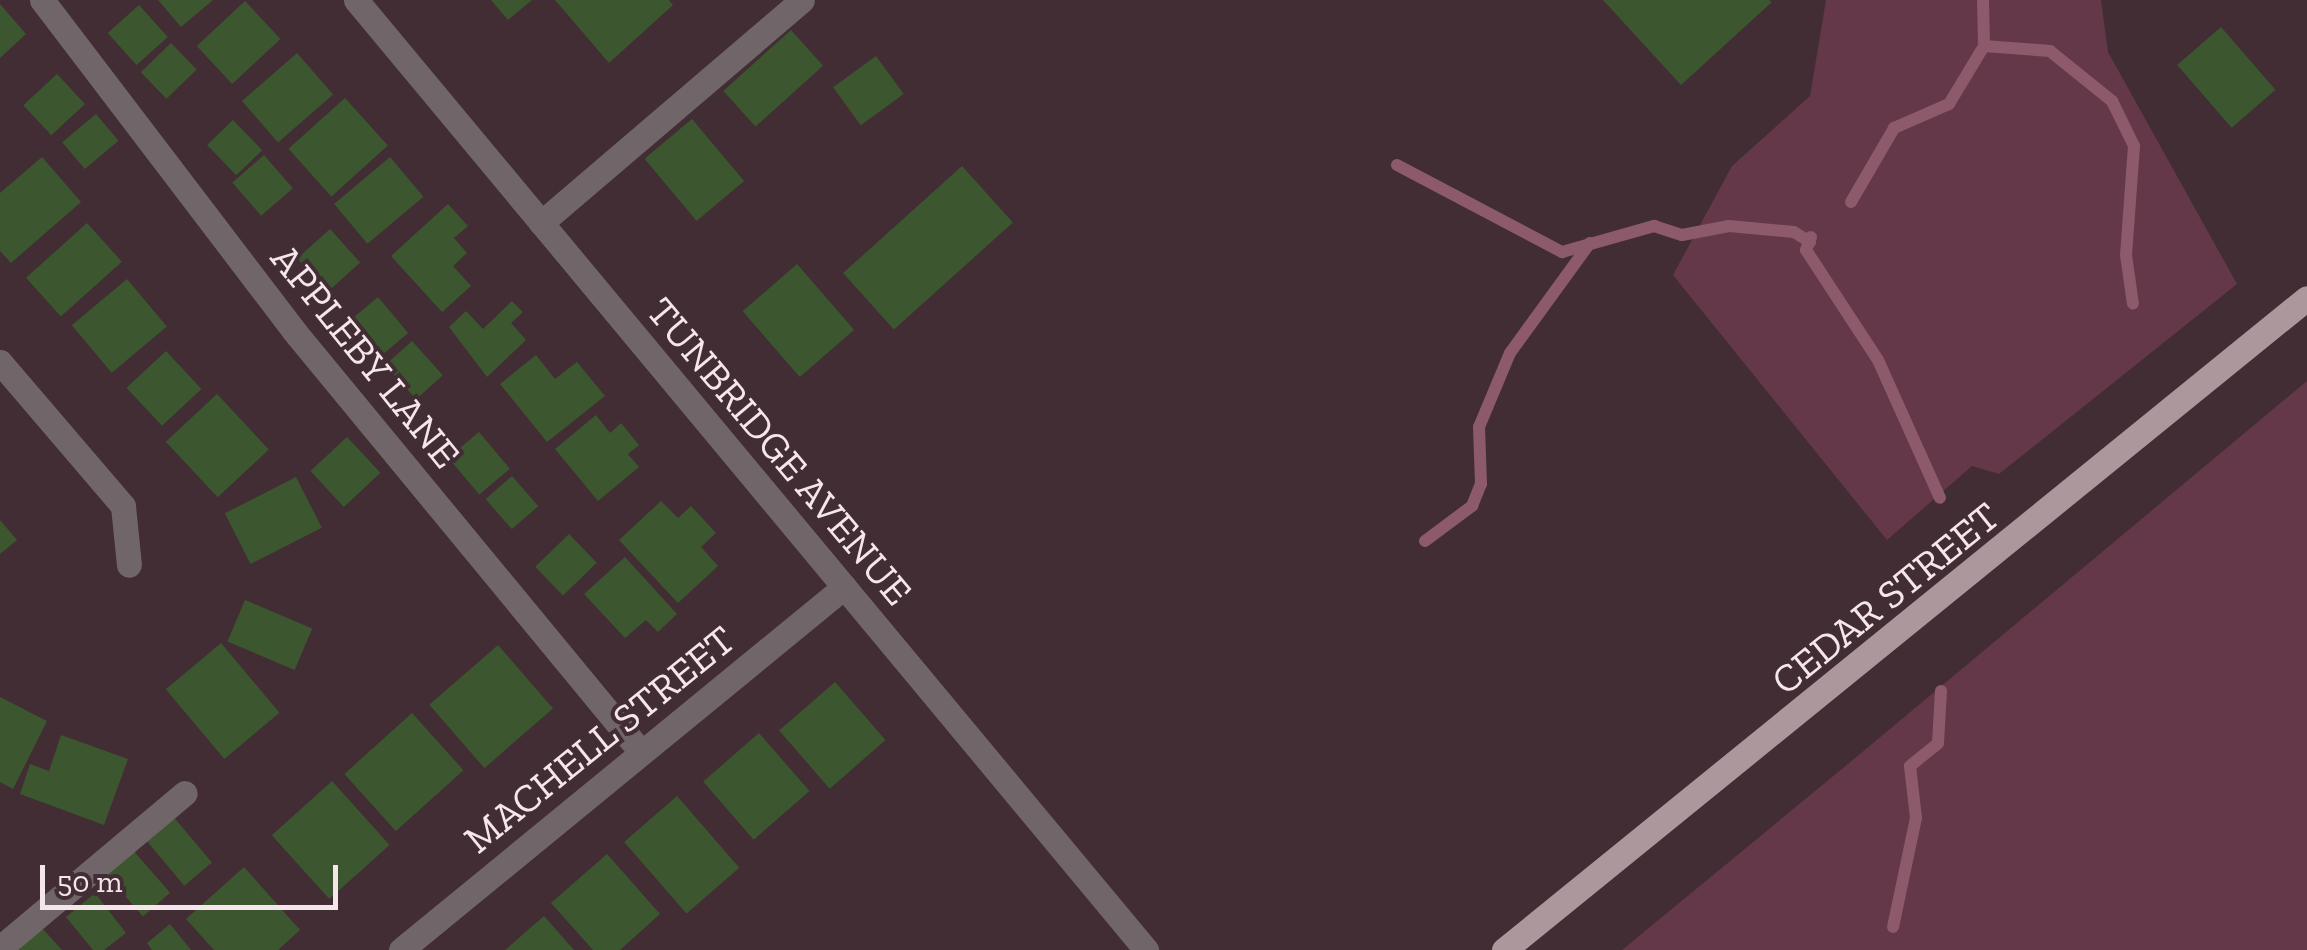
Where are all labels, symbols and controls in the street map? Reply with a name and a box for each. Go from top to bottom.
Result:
street label: APPLEBY LANE [261,234,471,478]
street label: TUNBRIDGE AVENUE [637,287,923,615]
street label: CEDAR STREET [1762,492,2008,704]
street label: MACHELL STREET [454,615,744,863]
scale bar [45,845,342,907]
text: 50 m [57,864,122,900]

